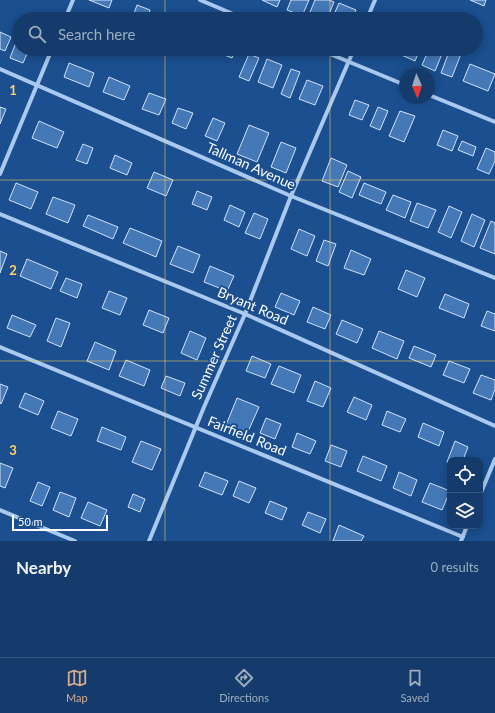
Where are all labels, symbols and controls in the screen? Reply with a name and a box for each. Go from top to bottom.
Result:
search box [12,12,483,56]
icon: search [26,23,48,45]
text: Search here [58,25,135,43]
north arrow [399,68,435,104]
text: 1 [9,82,17,98]
street label: Tallman Avenue [204,138,299,193]
text: 2 [9,262,17,278]
street label: Bryant Road [215,283,291,328]
street label: Summer Street [187,312,240,402]
street label: Fairfield Road [205,412,289,459]
text: 3 [9,442,17,458]
map controls [447,457,483,529]
button: locate [447,457,483,493]
button: layers [447,493,483,529]
scale bar [12,513,108,532]
text: 50 m [18,515,43,528]
text: Nearby [16,557,71,578]
text: 0 results [431,559,479,575]
tab: Map [66,667,88,704]
tab: Directions [219,667,269,704]
tab: Saved [400,667,429,704]

